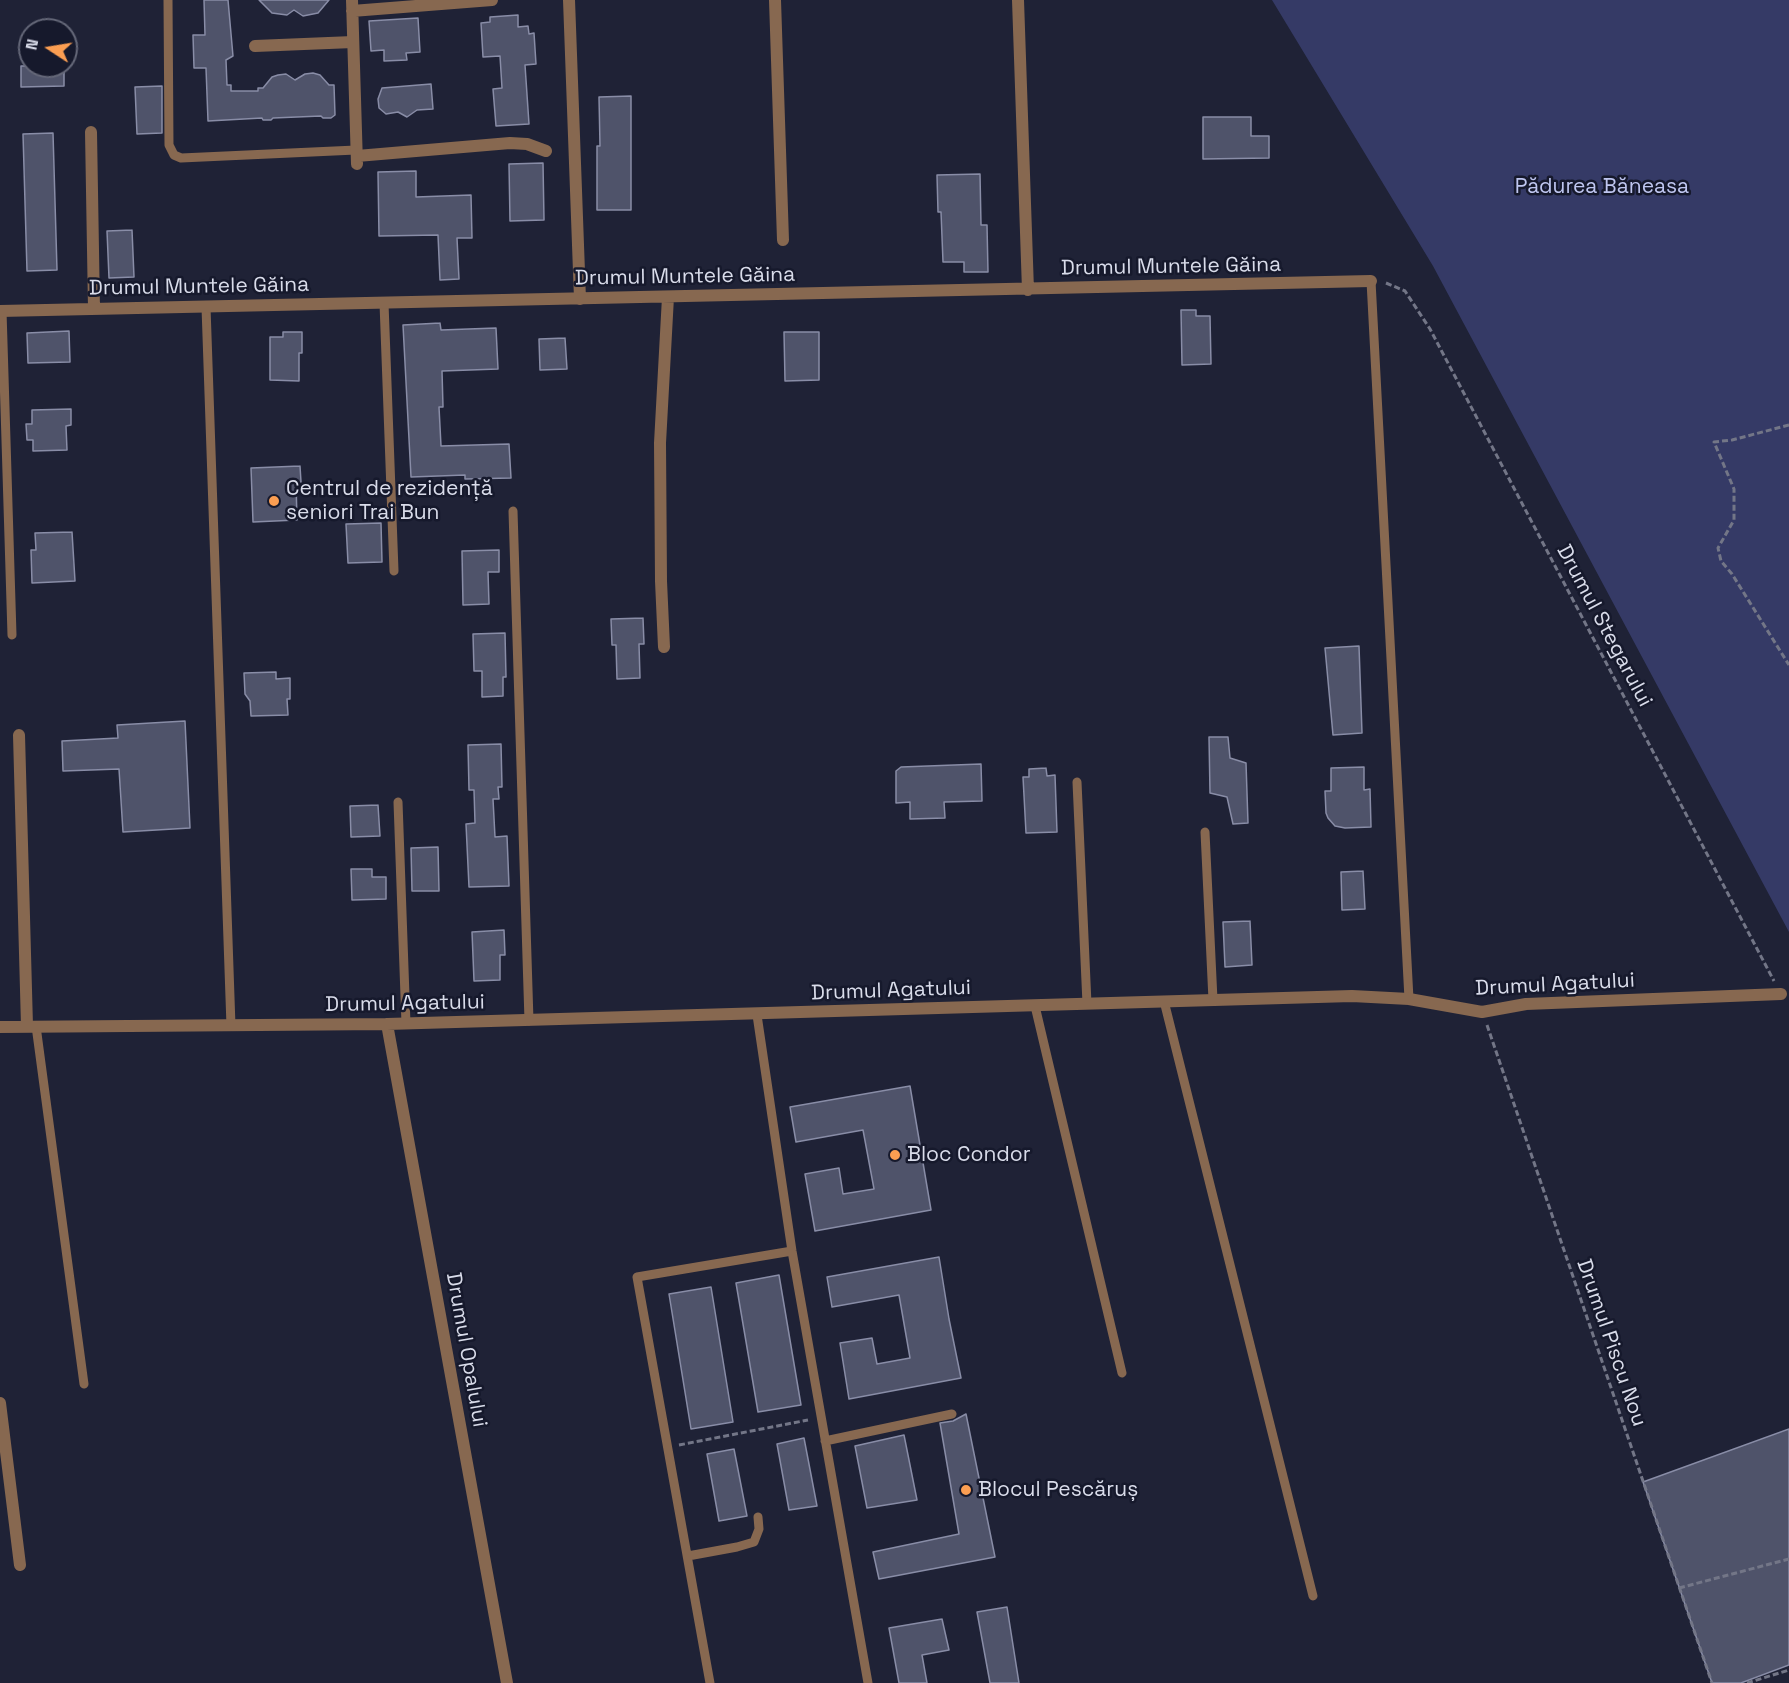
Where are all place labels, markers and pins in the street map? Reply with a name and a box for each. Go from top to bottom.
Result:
place label: Centrul de rezidență seniori Trai Bun [286,476,493,526]
marker: Centrul de rezidență seniori Trai Bun [267,494,281,508]
place label: Bloc Condor [907,1142,1031,1168]
marker: Bloc Condor [888,1148,902,1162]
place label: Blocul Pescăruș [978,1477,1138,1503]
marker: Blocul Pescăruș [959,1483,973,1497]

